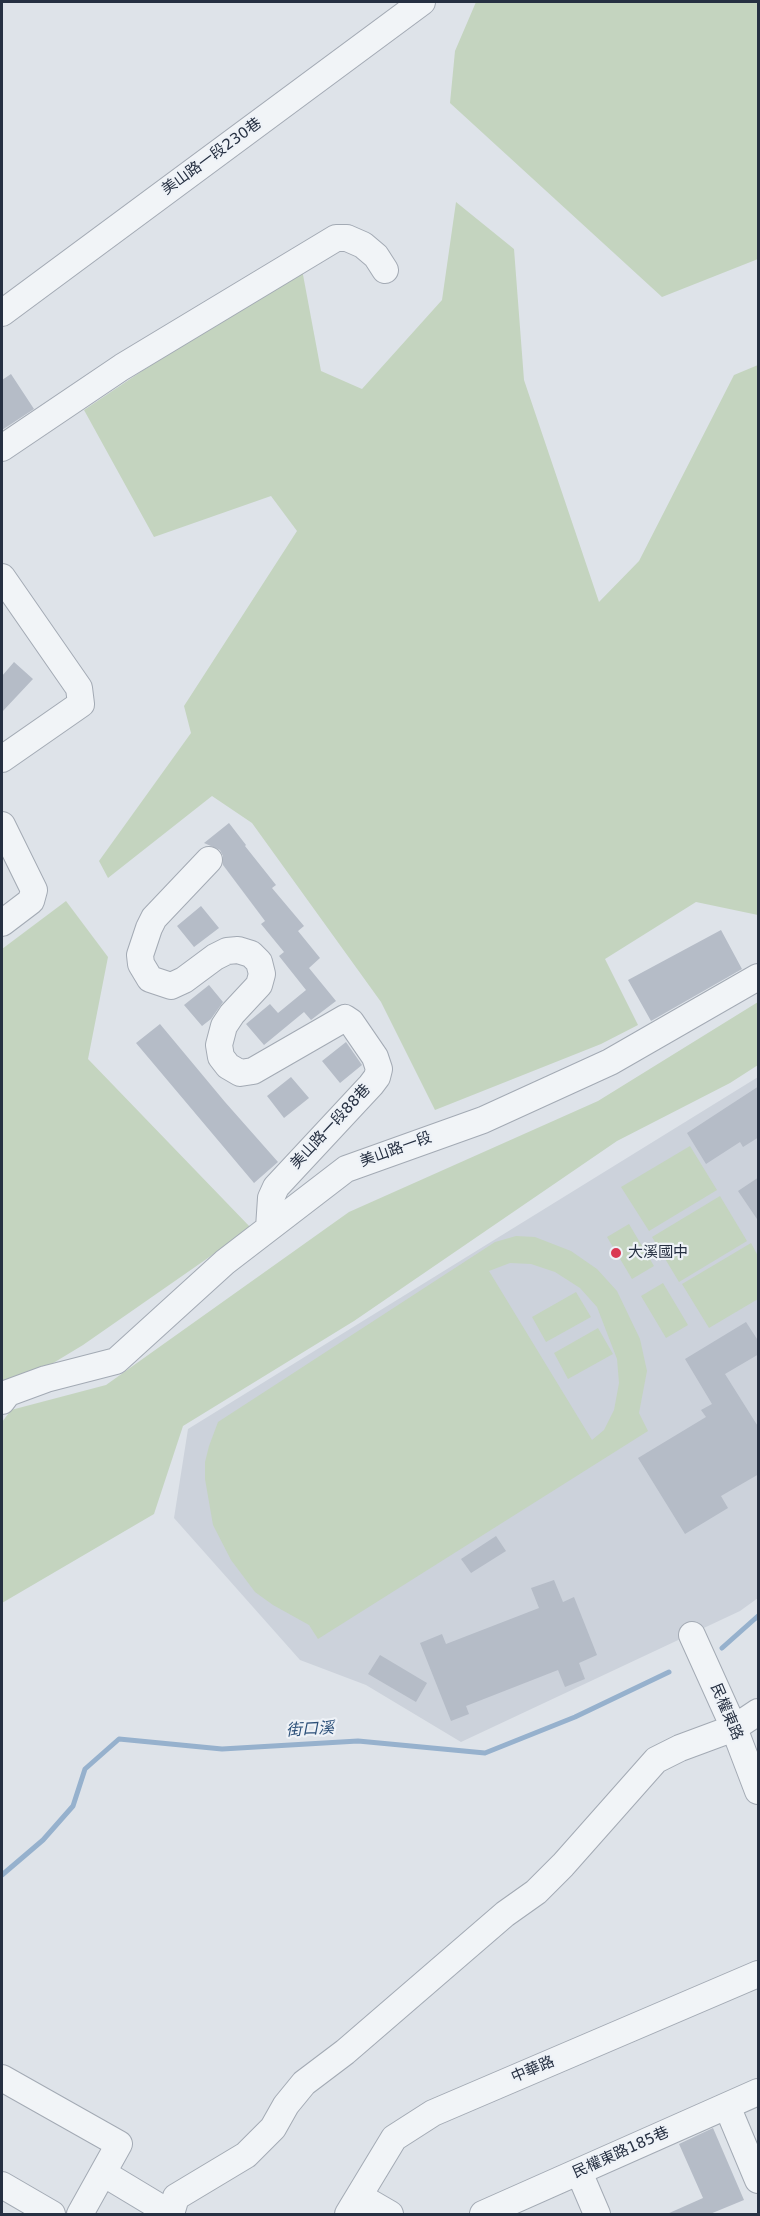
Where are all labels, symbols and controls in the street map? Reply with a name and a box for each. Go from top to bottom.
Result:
street label: 美山路一段230巷 [159,115,265,199]
street label: 美山路一段88巷 [287,1081,375,1173]
street label: 美山路一段 [358,1129,434,1171]
place label: 大溪國中 [628,1244,688,1262]
marker: 大溪國中 [609,1246,623,1260]
street label: 民權東路 [706,1681,746,1743]
water label: 街口溪 [286,1719,334,1741]
street label: 中華路 [509,2053,557,2087]
street label: 民權東路185巷 [570,2124,672,2182]

